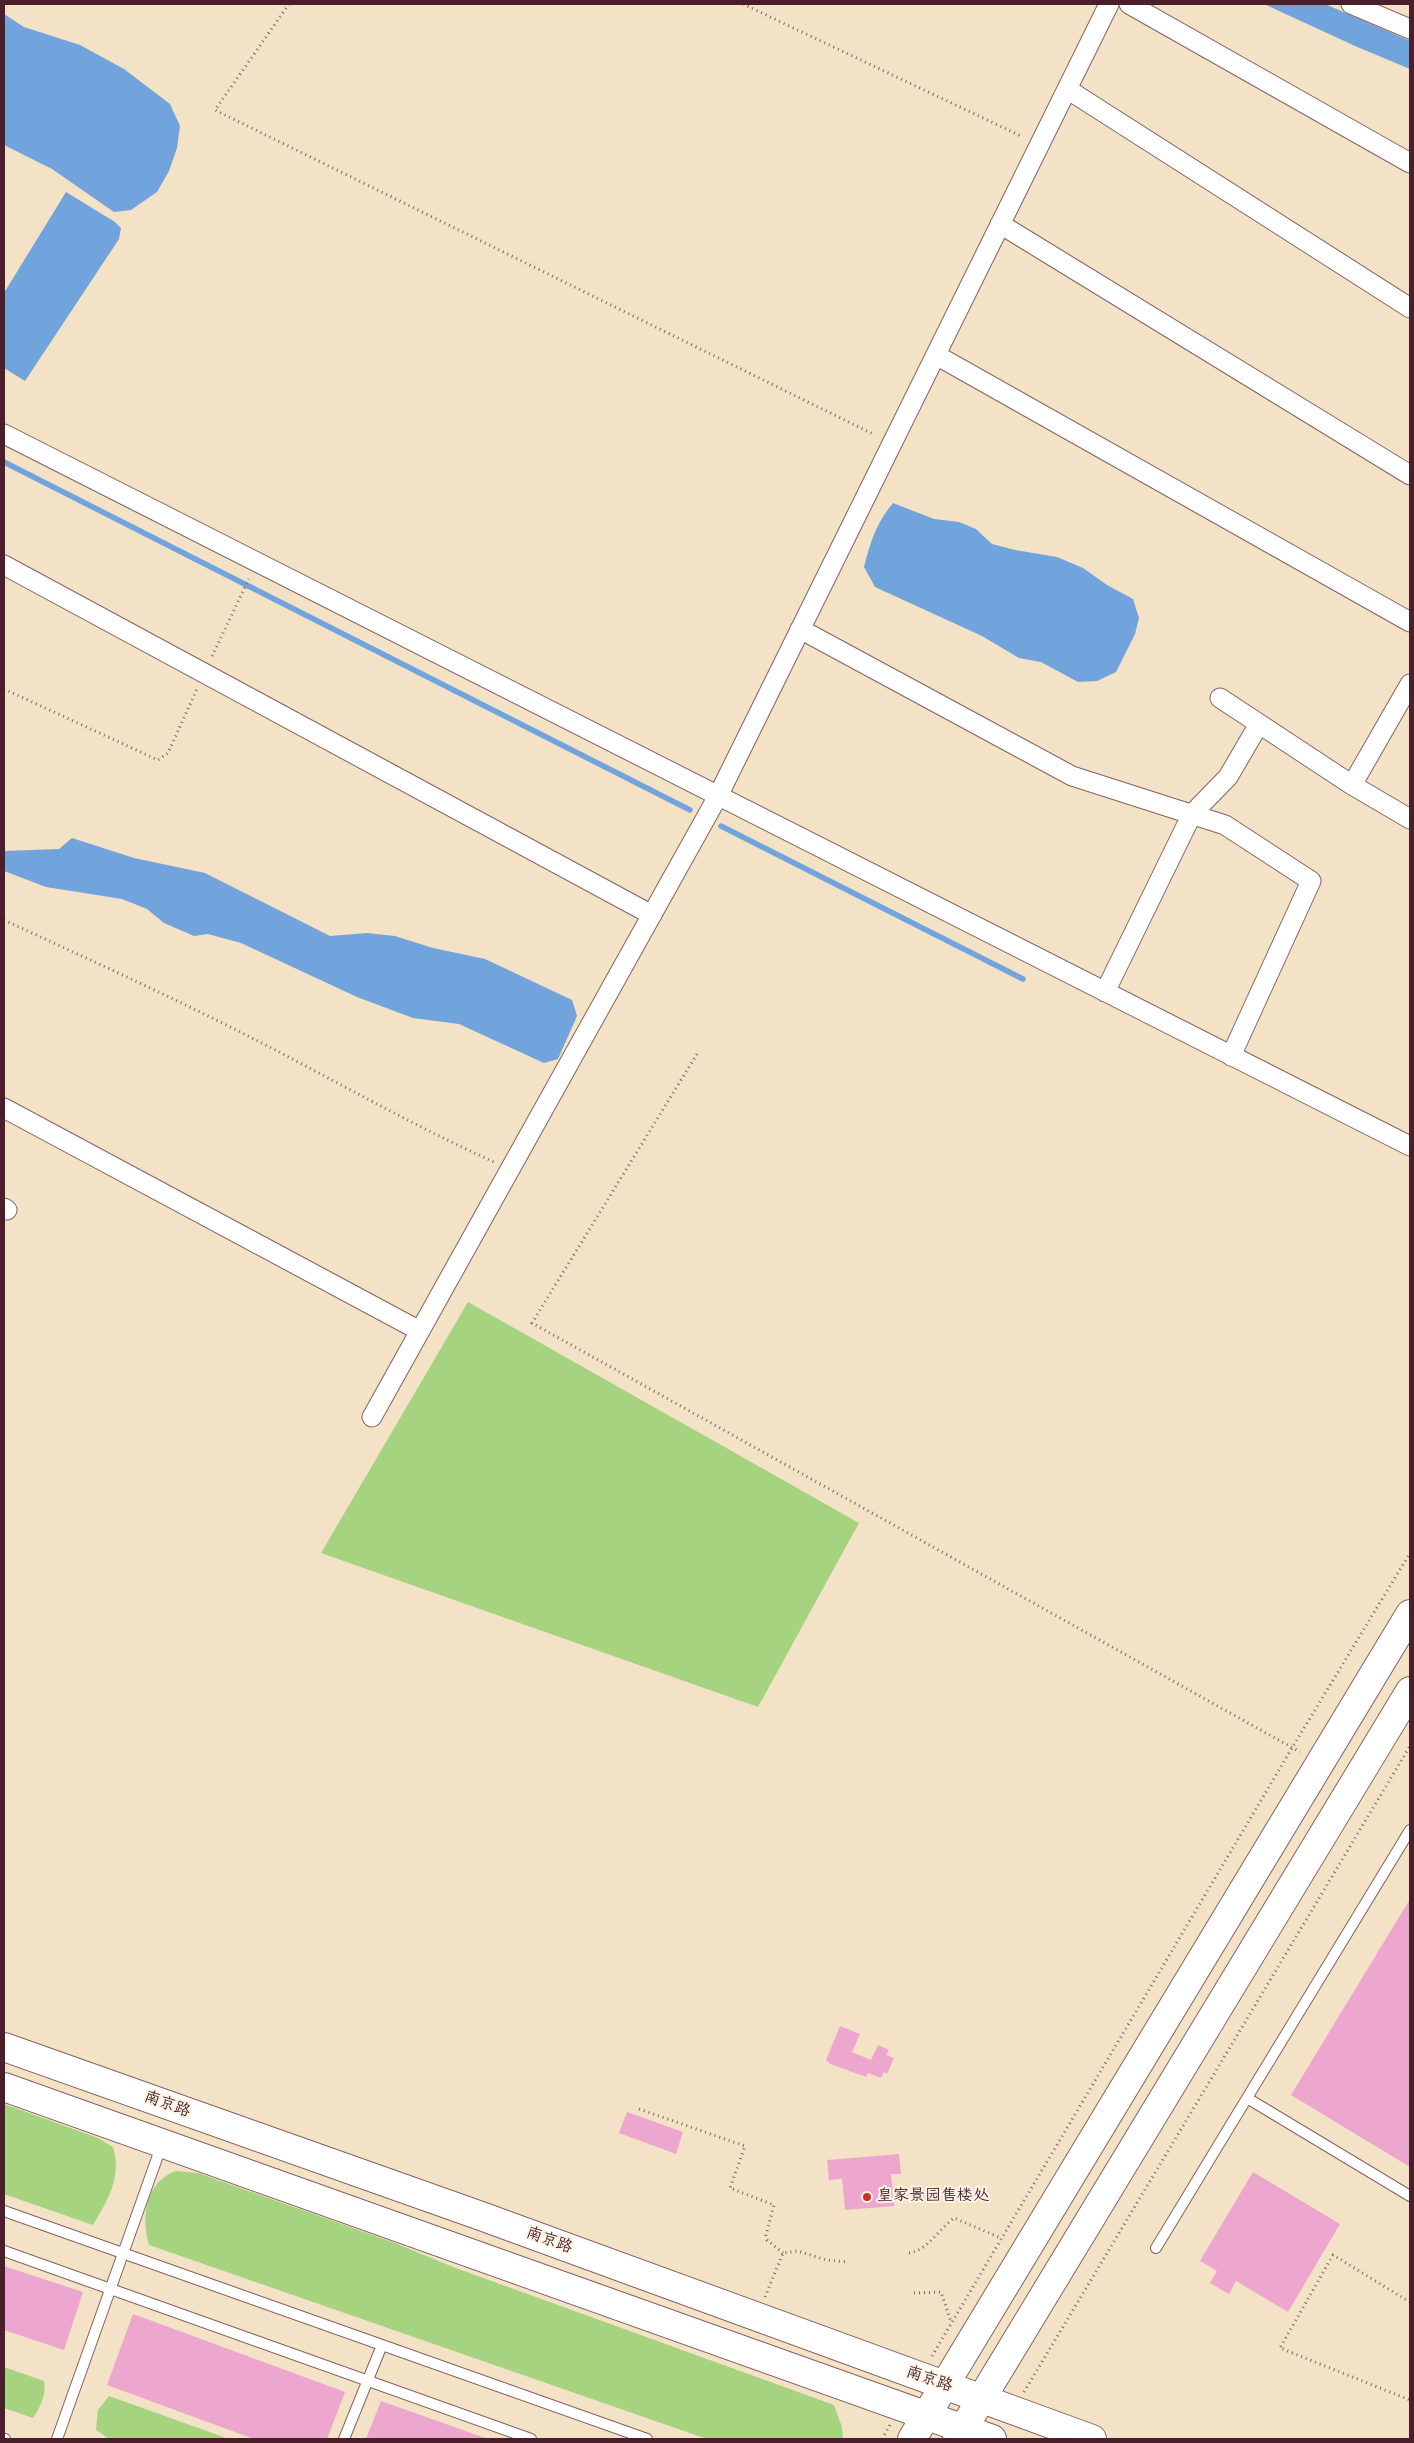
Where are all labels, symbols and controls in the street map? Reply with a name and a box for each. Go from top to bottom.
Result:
street label: 南京路 [141,2088,193,2122]
place label: 皇家景园售楼处 [877,2187,989,2207]
marker: 皇家景园售楼处 [861,2191,873,2203]
street label: 南京路 [523,2224,575,2258]
street label: 南京路 [903,2363,955,2397]

